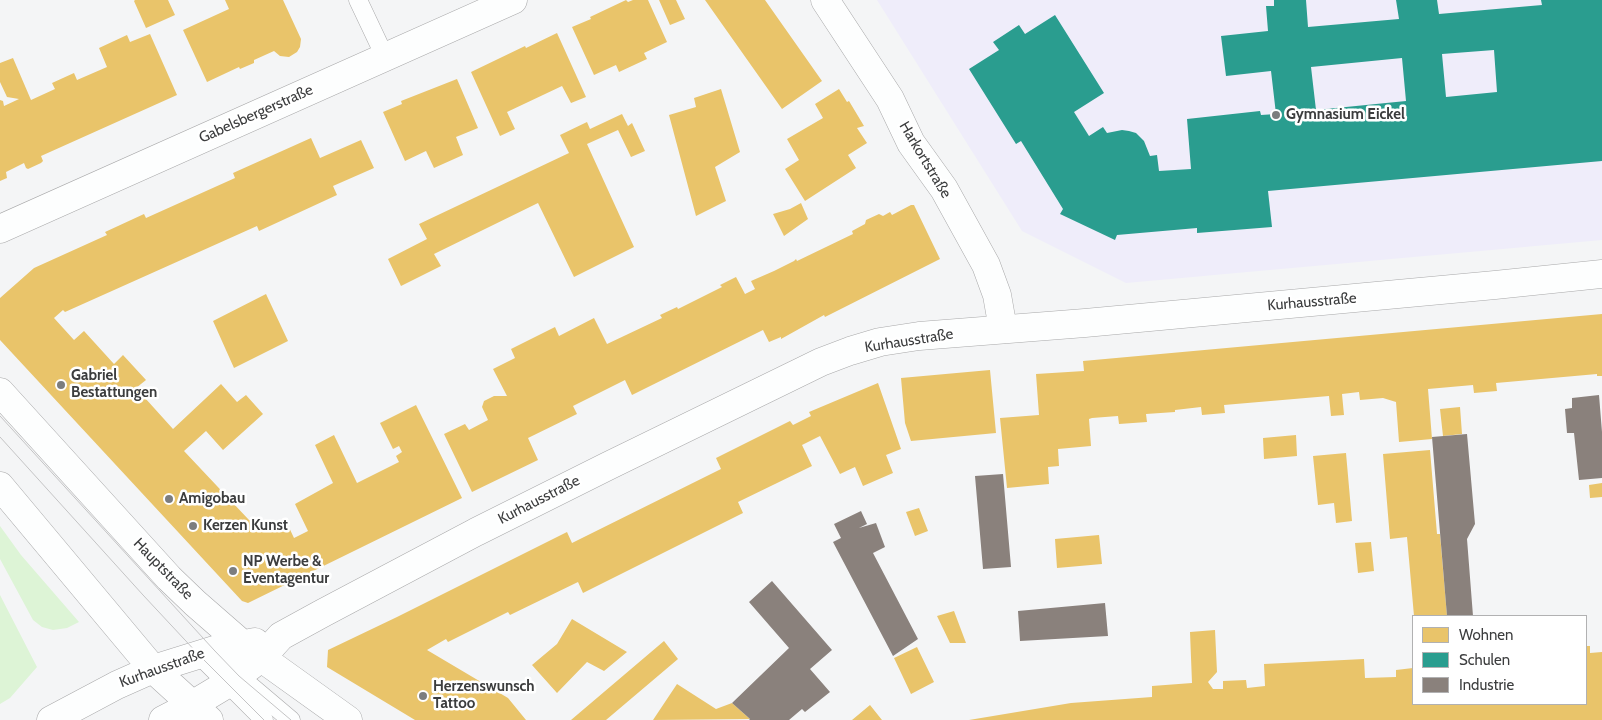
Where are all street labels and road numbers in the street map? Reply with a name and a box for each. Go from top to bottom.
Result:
street label: Gabelsbergerstraße [196,81,316,147]
street label: Harkortstraße [895,118,955,202]
street label: Kurhausstraße [1267,289,1357,315]
street label: Kurhausstraße [863,325,955,357]
street label: Kurhausstraße [495,472,583,528]
street label: Hauptstraße [129,535,197,603]
street label: Kurhausstraße [117,644,207,692]

